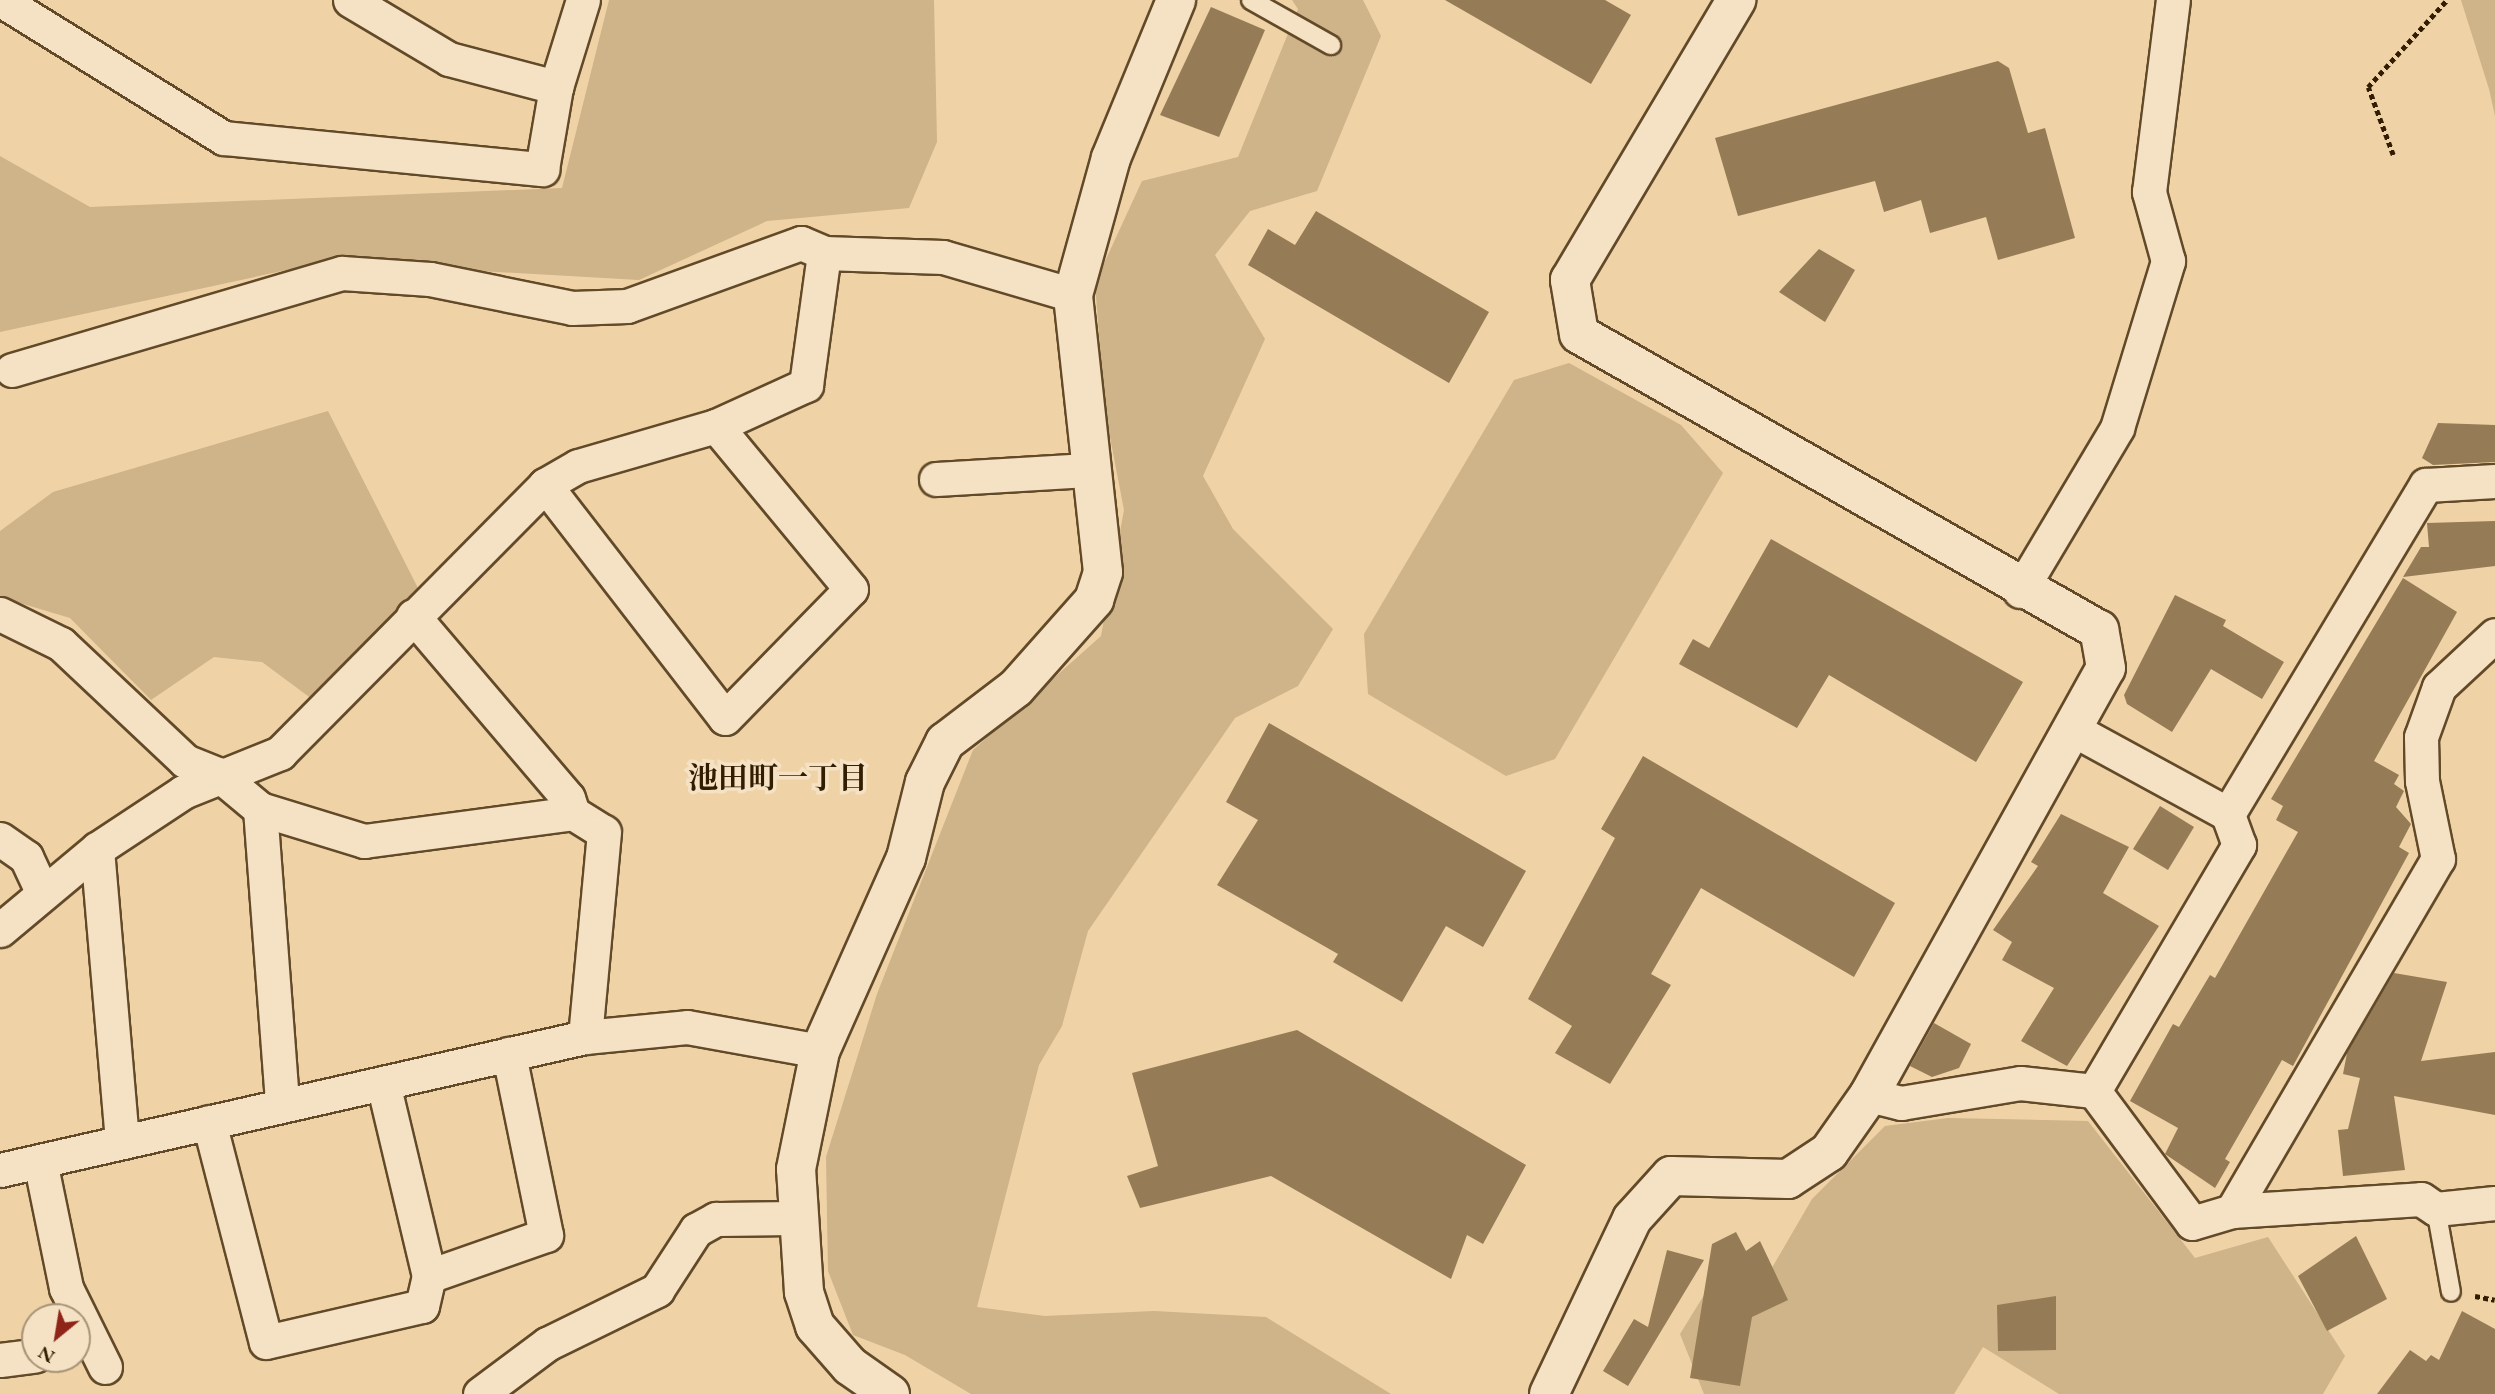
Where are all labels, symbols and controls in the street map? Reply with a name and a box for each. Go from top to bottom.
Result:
district label: 池田町一丁目 [688,760,868,796]
north arrow [21,1303,91,1373]
text: N [33,1340,59,1370]

